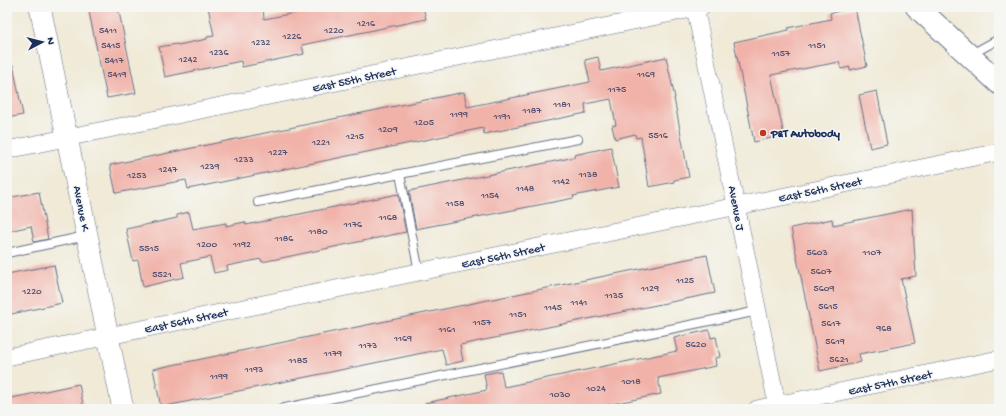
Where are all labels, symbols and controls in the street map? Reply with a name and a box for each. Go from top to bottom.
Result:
house number: 1216 [356,18,376,30]
north arrow [22,22,62,62]
house number: 5411 [99,25,117,37]
house number: 1220 [323,25,344,37]
house number: 1226 [282,31,302,43]
text: N [44,37,56,45]
house number: 1232 [250,37,271,49]
house number: 5415 [101,40,121,52]
house number: 1151 [807,40,826,52]
house number: 1236 [208,47,230,59]
house number: 1157 [771,48,791,60]
house number: 1242 [178,54,197,66]
house number: 5417 [104,55,124,67]
street label: East 55th Street [311,65,399,97]
house number: 5419 [107,69,127,81]
house number: 1169 [636,69,655,81]
house number: 1175 [607,84,626,96]
house number: 1181 [552,99,571,111]
house number: 1187 [522,105,542,117]
house number: 1199 [449,109,468,121]
house number: 1191 [492,111,511,123]
house number: 1205 [413,117,434,129]
house number: 1209 [377,124,398,136]
marker: P&T Autobody [758,128,768,138]
place label: P&T Autobody [770,128,840,142]
house number: 5516 [648,130,669,142]
house number: 1215 [345,131,364,143]
house number: 1221 [311,137,330,149]
house number: 1227 [267,147,288,159]
house number: 1233 [233,154,254,166]
house number: 1239 [199,161,220,173]
house number: 1247 [158,164,178,176]
house number: 1138 [578,169,598,181]
house number: 1253 [126,170,147,182]
street label: East 56th Street [777,175,864,207]
house number: 1142 [551,176,570,188]
house number: 1148 [515,183,535,195]
street label: Avenue K [69,185,92,233]
street label: Avenue J [724,185,746,233]
house number: 1154 [480,190,499,202]
house number: 1158 [445,198,465,210]
house number: 1168 [378,212,398,224]
house number: 1176 [343,219,363,231]
house number: 1180 [307,226,328,238]
house number: 1186 [274,233,294,245]
house number: 1200 [196,239,217,251]
house number: 1192 [232,239,251,251]
street label: East 56th Street [460,241,547,273]
house number: 5515 [139,243,159,255]
house number: 5603 [806,247,828,259]
house number: 1107 [862,247,882,259]
house number: 5607 [810,266,832,278]
house number: 5521 [152,269,172,281]
house number: 1125 [675,275,694,287]
house number: 1129 [640,283,659,295]
house number: 5609 [813,283,835,295]
house number: 1220 [21,286,42,298]
house number: 1135 [604,290,623,302]
house number: 1141 [570,297,587,309]
house number: 5615 [818,301,838,313]
house number: 1145 [543,302,562,314]
street label: East 56th Street [143,306,230,338]
house number: 1151 [508,309,527,321]
house number: 1157 [472,317,492,329]
house number: 5617 [821,318,842,330]
house number: 968 [875,323,892,335]
house number: 1161 [437,324,456,336]
house number: 1169 [393,333,412,345]
house number: 5619 [825,336,845,348]
house number: 5620 [686,339,707,351]
house number: 1173 [358,340,377,352]
house number: 1179 [323,348,342,360]
house number: 5621 [829,354,849,366]
house number: 1185 [288,355,307,367]
house number: 1193 [244,364,263,376]
street label: East 57th Street [847,368,935,400]
house number: 1199 [209,371,228,383]
house number: 1018 [620,376,641,388]
house number: 1024 [585,383,606,395]
house number: 1030 [549,389,571,401]

